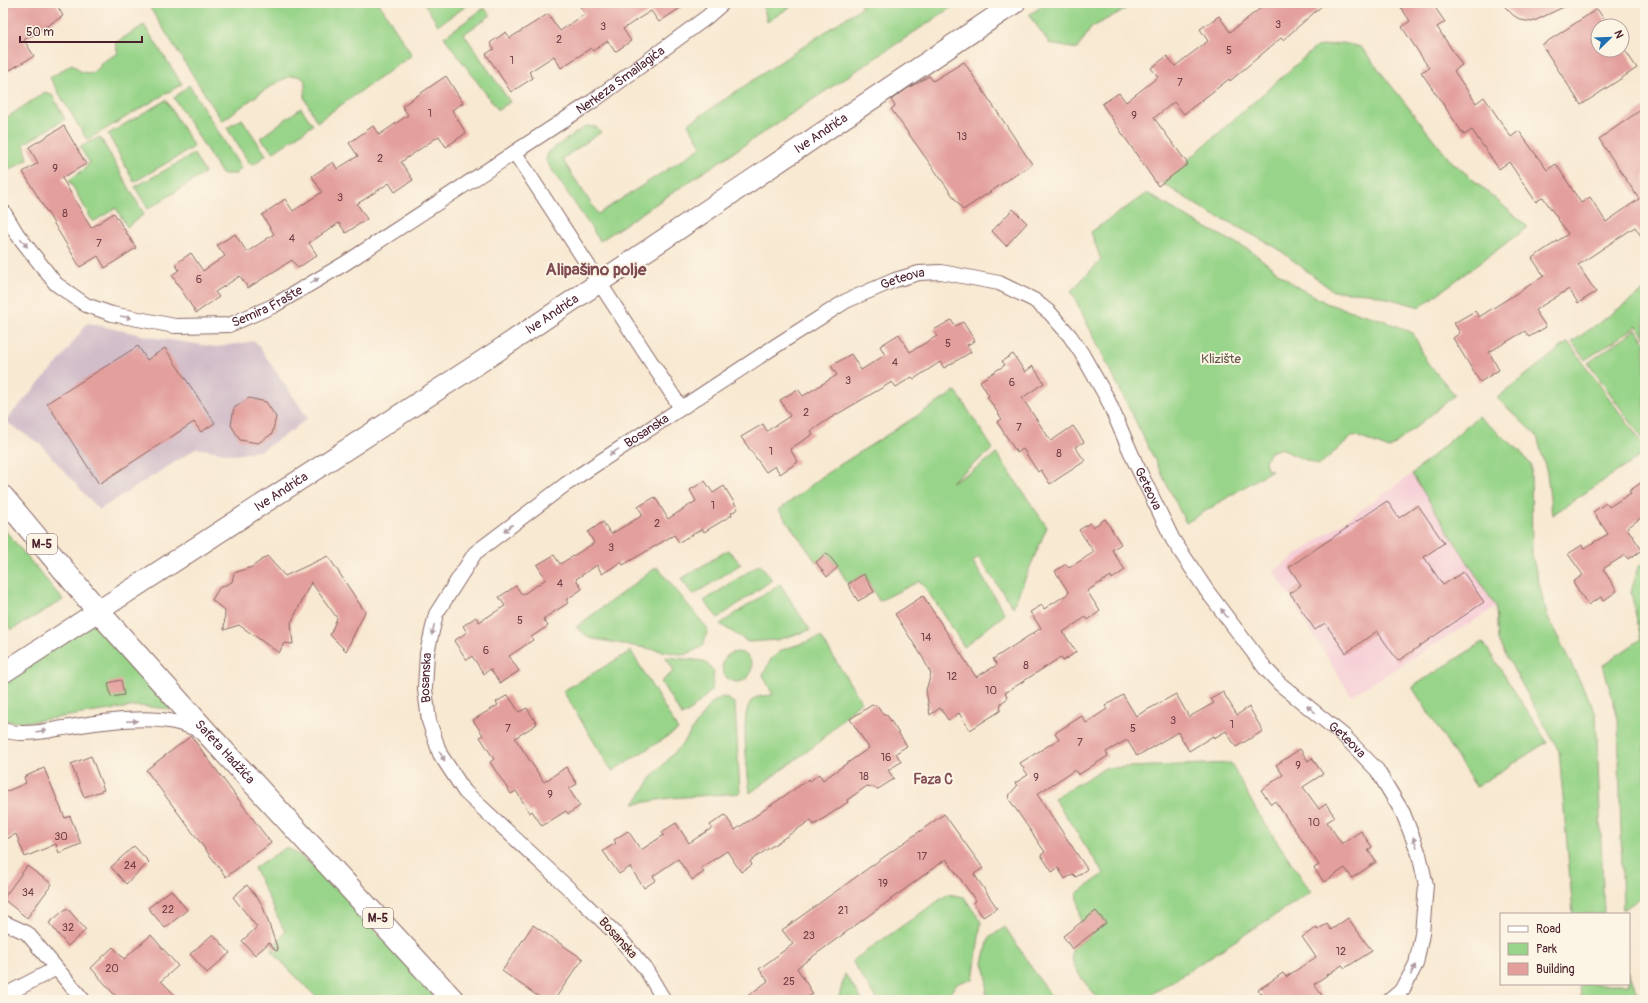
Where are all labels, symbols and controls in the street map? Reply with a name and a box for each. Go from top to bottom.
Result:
scale bar [20,18,142,44]
house number: 3 [1275,18,1281,31]
north arrow [1590,18,1630,58]
house number: 3 [600,20,606,33]
text: 50 m [26,25,54,40]
text: N [1611,28,1626,41]
house number: 2 [556,33,562,46]
street label: Nerkeza Smailagića [573,43,668,118]
house number: 5 [1226,44,1232,57]
house number: 1 [510,54,514,67]
house number: 7 [1177,76,1183,89]
house number: 1 [428,107,432,120]
house number: 9 [1131,109,1137,122]
street label: Ive Andrića [791,110,851,157]
house number: 13 [957,130,967,143]
house number: 2 [377,152,383,165]
house number: 9 [52,162,58,175]
house number: 3 [337,191,343,204]
house number: 8 [62,207,68,220]
house number: 4 [289,232,296,245]
house number: 7 [96,237,102,250]
one-way arrow [20,238,29,249]
district label: Alipašino polje [546,259,647,280]
street label: Geteova [878,265,925,293]
house number: 6 [196,273,202,286]
one-way arrow [309,278,320,285]
street label: Semira Frašte [229,282,306,331]
street label: Ive Andrića [523,291,582,338]
one-way arrow [120,314,132,320]
house number: 5 [945,337,951,350]
park label: Klizište [1201,351,1241,367]
house number: 4 [892,356,899,369]
house number: 3 [845,374,851,387]
house number: 6 [1009,376,1015,389]
house number: 2 [803,406,809,419]
street label: Bosanska [621,410,672,451]
house number: 7 [1016,421,1022,434]
house number: 1 [769,445,773,458]
house number: 8 [1056,447,1062,460]
one-way arrow [608,449,619,456]
street label: Geteova [1131,465,1165,513]
street label: Ive Andrića [251,469,311,515]
house number: 1 [711,499,715,512]
house number: 2 [654,517,660,530]
one-way arrow [502,524,513,532]
road number: M-5 [27,534,57,554]
house number: 3 [608,541,614,554]
house number: 4 [557,577,564,590]
one-way arrow [1220,608,1229,619]
house number: 5 [517,614,523,627]
one-way arrow [429,624,435,636]
house number: 14 [921,631,932,644]
house number: 6 [483,644,489,657]
street label: Bosanska [417,652,435,704]
house number: 8 [1023,659,1029,672]
house number: 12 [947,670,957,683]
house number: 10 [985,684,997,697]
one-way arrow [1306,705,1316,714]
house number: 3 [1170,714,1176,727]
one-way arrow [126,717,138,724]
street label: Safeta Hadžića [191,717,258,787]
house number: 1 [1230,718,1234,731]
street label: Geteova [1325,718,1369,761]
house number: 7 [505,722,511,735]
house number: 5 [1130,722,1136,735]
one-way arrow [35,728,47,734]
house number: 7 [1077,736,1083,749]
one-way arrow [439,750,446,762]
house number: 16 [881,751,891,764]
house number: 9 [1295,759,1301,772]
house number: 18 [859,770,869,783]
district label: Faza C [913,771,953,788]
house number: 9 [1033,771,1039,784]
house number: 9 [547,788,553,801]
house number: 10 [1308,816,1320,829]
house number: 30 [54,830,68,843]
one-way arrow [1411,836,1417,848]
house number: 17 [917,850,927,863]
house number: 24 [124,859,137,872]
house number: 19 [878,877,888,890]
house number: 34 [22,886,35,899]
house number: 22 [162,903,174,916]
house number: 21 [838,904,848,917]
road number: M-5 [363,908,393,928]
legend [1500,913,1630,985]
street label: Bosanska [595,914,641,962]
house number: 32 [62,921,74,934]
text: Road [1536,922,1561,937]
house number: 23 [803,929,815,942]
text: Park [1536,942,1557,957]
house number: 12 [1336,945,1346,958]
house number: 20 [105,962,119,975]
text: Building [1536,962,1575,977]
one-way arrow [1410,964,1416,975]
house number: 25 [783,975,795,988]

